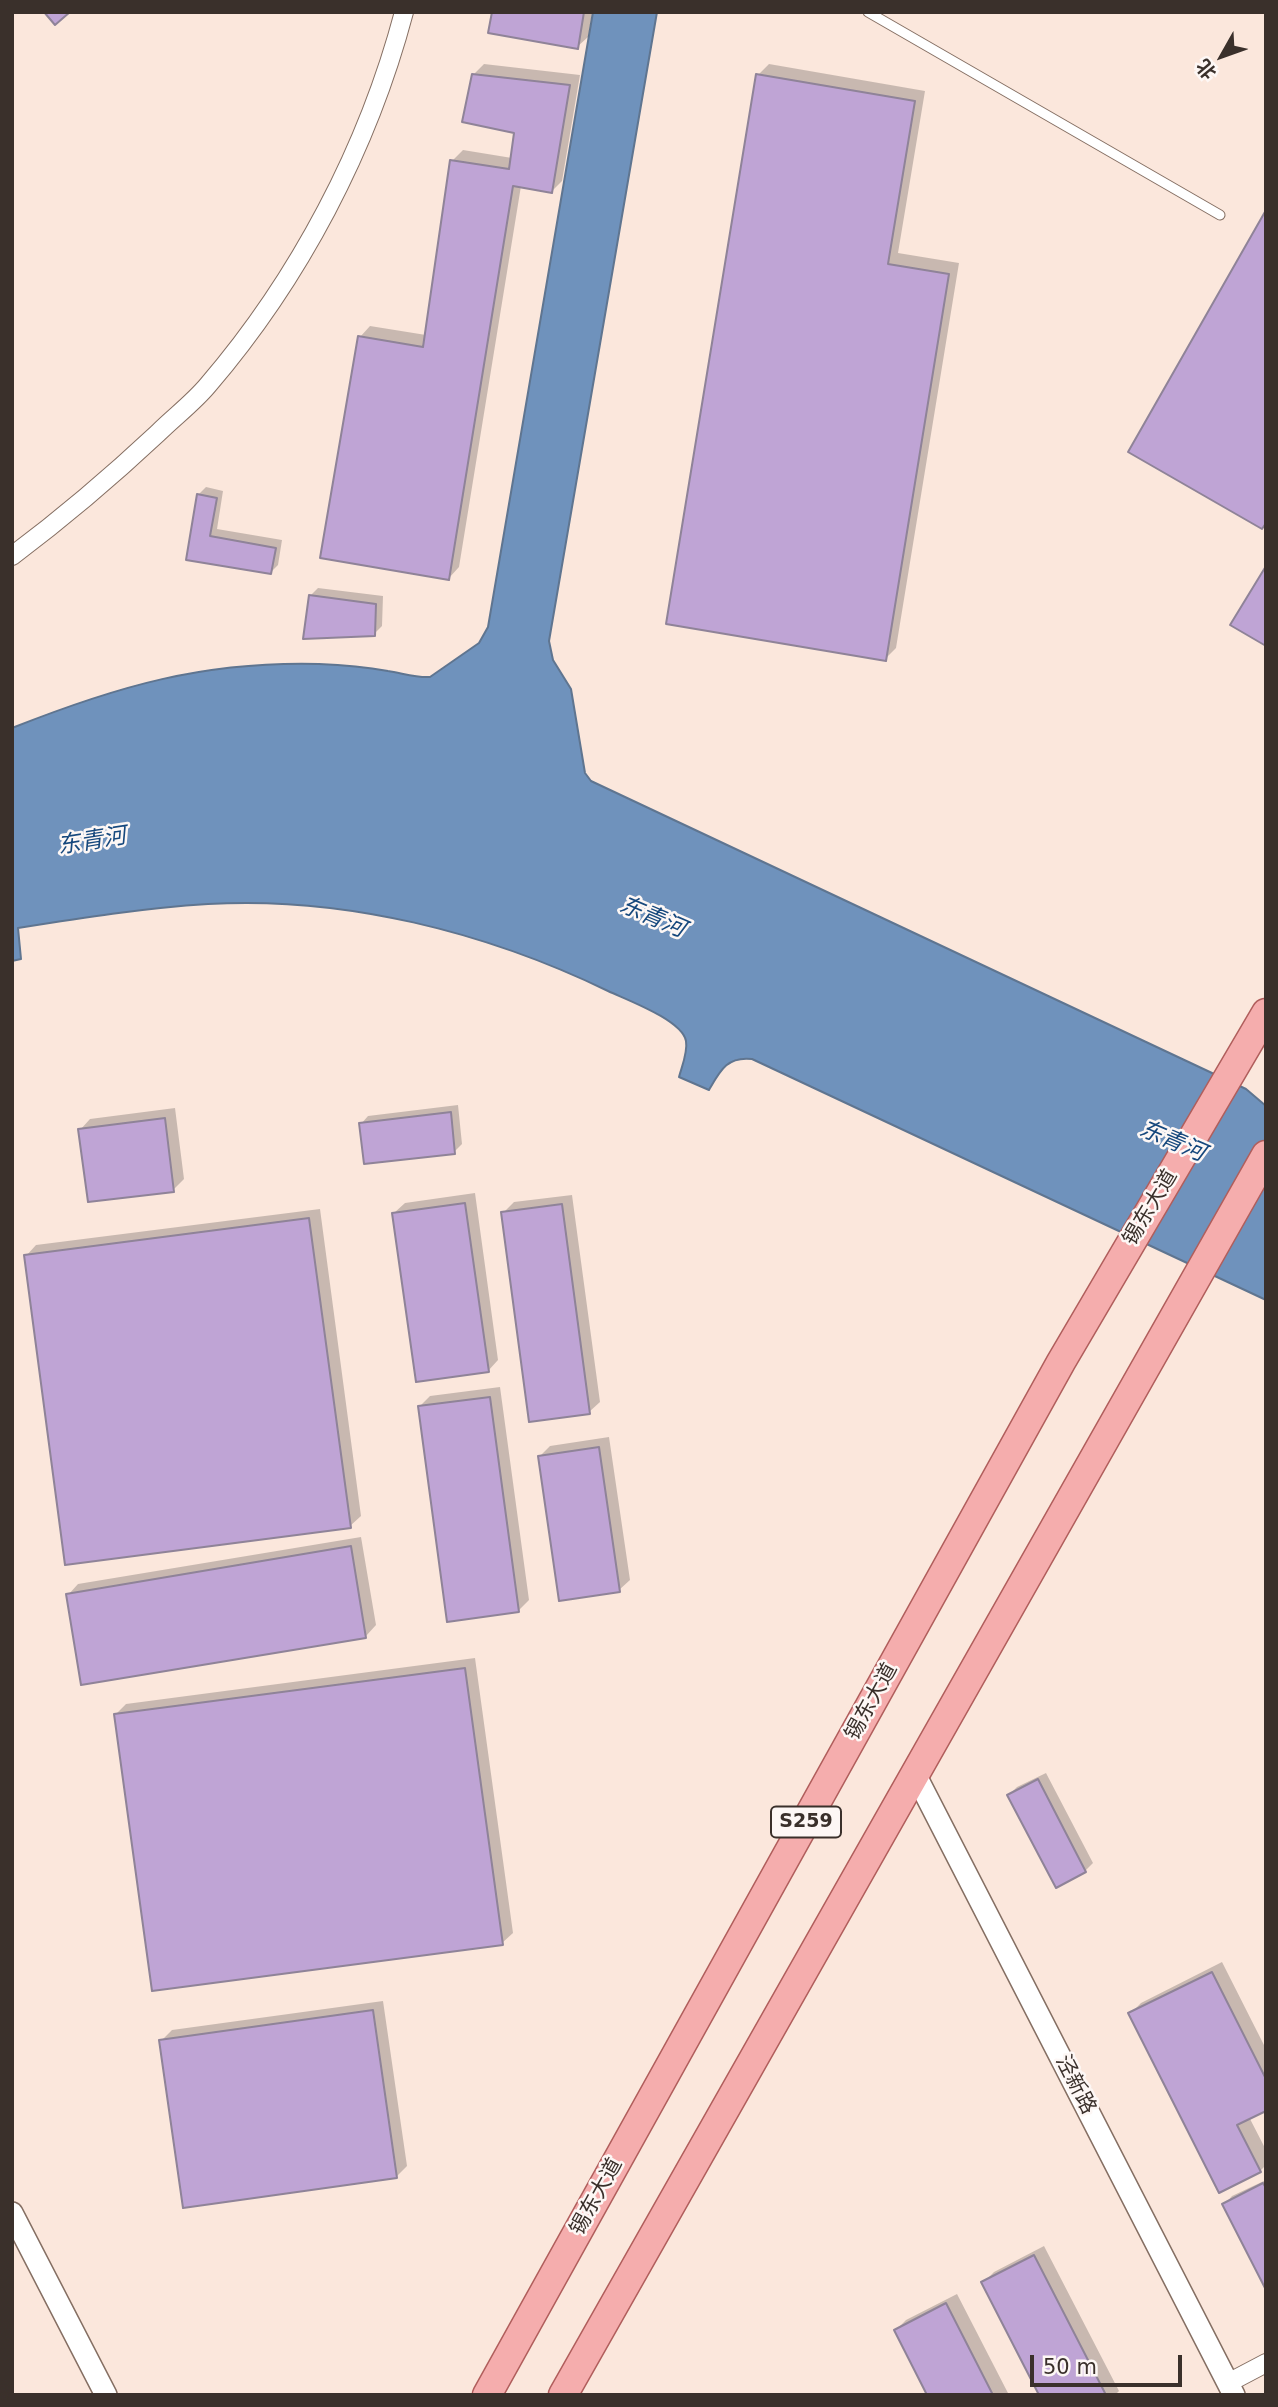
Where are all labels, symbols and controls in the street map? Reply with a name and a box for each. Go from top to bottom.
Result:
north arrow [1187,21,1257,91]
text: 北 [1191,55,1220,84]
water label: 东青河 [56,823,128,861]
water label: 东青河 [615,892,689,944]
water label: 东青河 [1135,1116,1209,1168]
street label: 锡东大道 [1119,1166,1183,1250]
street label: 锡东大道 [841,1659,903,1745]
road number: S259 [771,1806,841,1838]
street label: 泾新路 [1049,2051,1101,2119]
street label: 锡东大道 [566,2154,628,2240]
scale bar [1033,2340,1185,2384]
text: 50 m [1043,2355,1097,2379]

